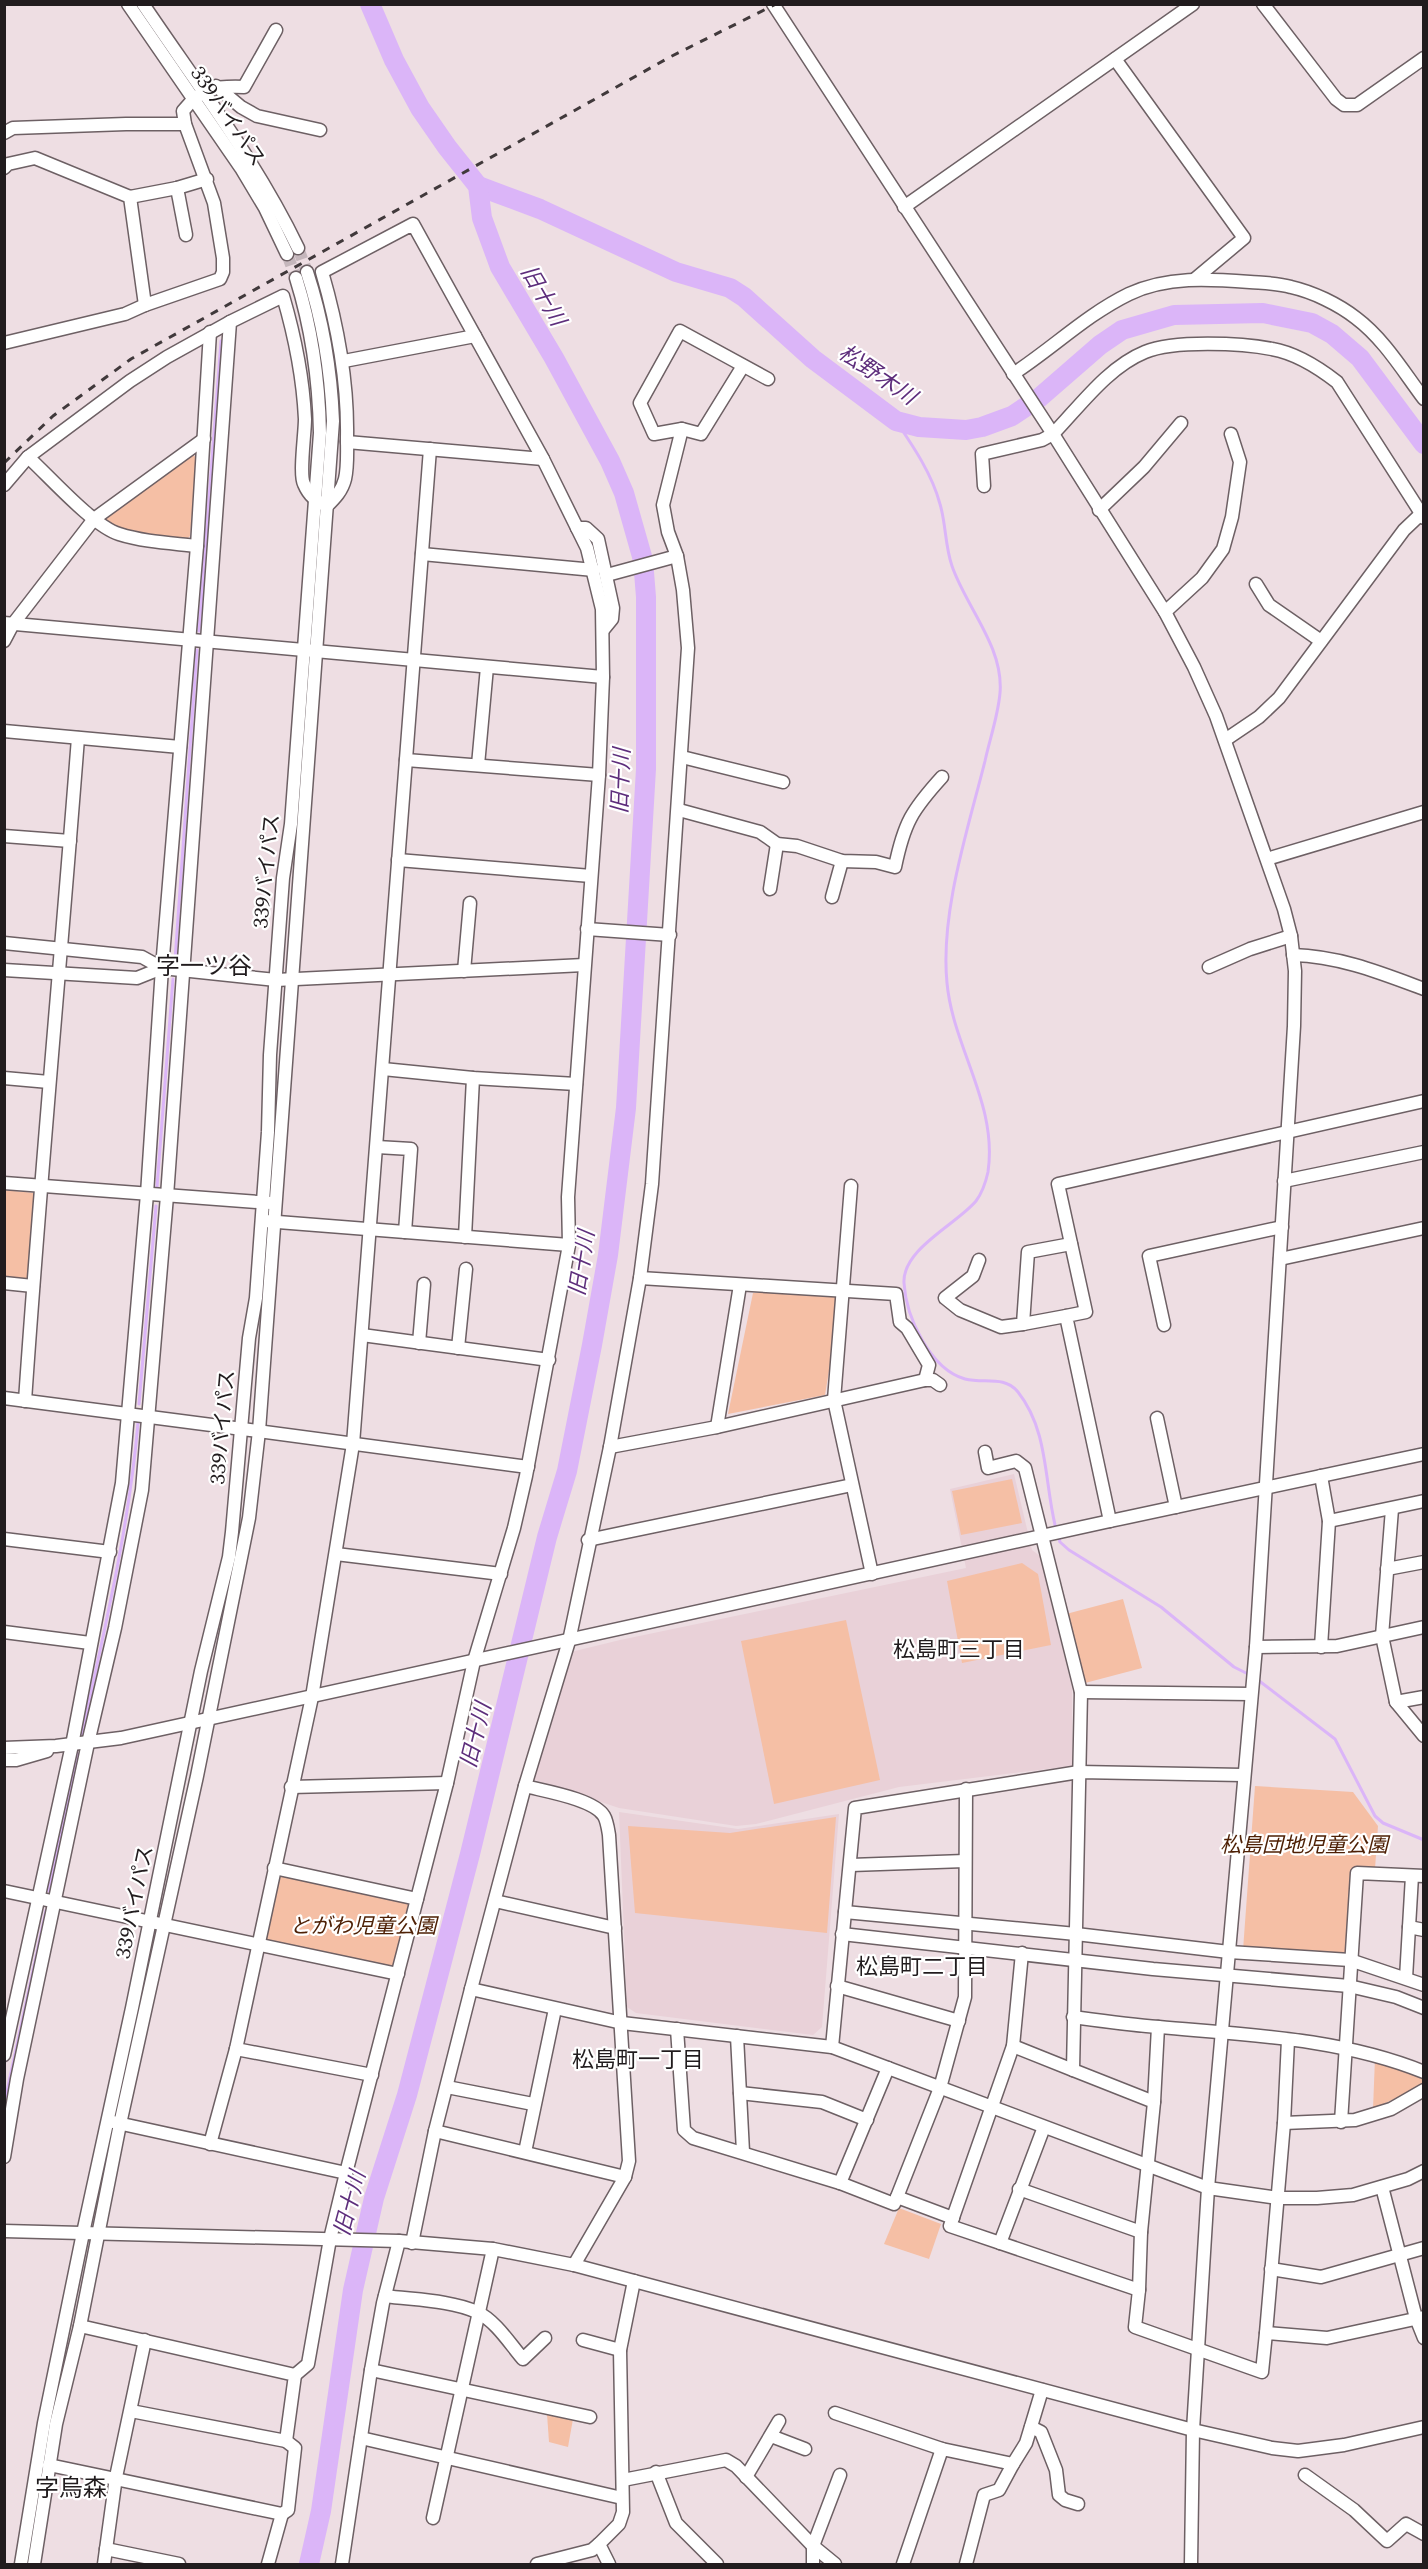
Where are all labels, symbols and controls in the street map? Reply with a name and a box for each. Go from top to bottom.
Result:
street label: 339バイパス [182,60,273,173]
water label: 旧十川 [512,259,574,334]
water label: 松野木川 [831,337,925,415]
water label: 旧十川 [604,746,639,815]
street label: 339バイパス [245,812,289,930]
district label: 字一ツ谷 [156,949,252,985]
water label: 旧十川 [561,1226,604,1298]
street label: 339バイパス [202,1368,244,1486]
district label: 松島町三丁目 [893,1634,1025,1667]
water label: 旧十川 [452,1697,501,1771]
park label: 松島団地児童公園 [1220,1830,1391,1862]
street label: 339バイパス [107,1843,163,1962]
park label: とがわ児童公園 [290,1911,439,1943]
district label: 松島町二丁目 [856,1951,988,1984]
district label: 松島町一丁目 [572,2044,704,2077]
water label: 旧十川 [326,2165,375,2240]
district label: 字烏森 [35,2471,107,2507]

